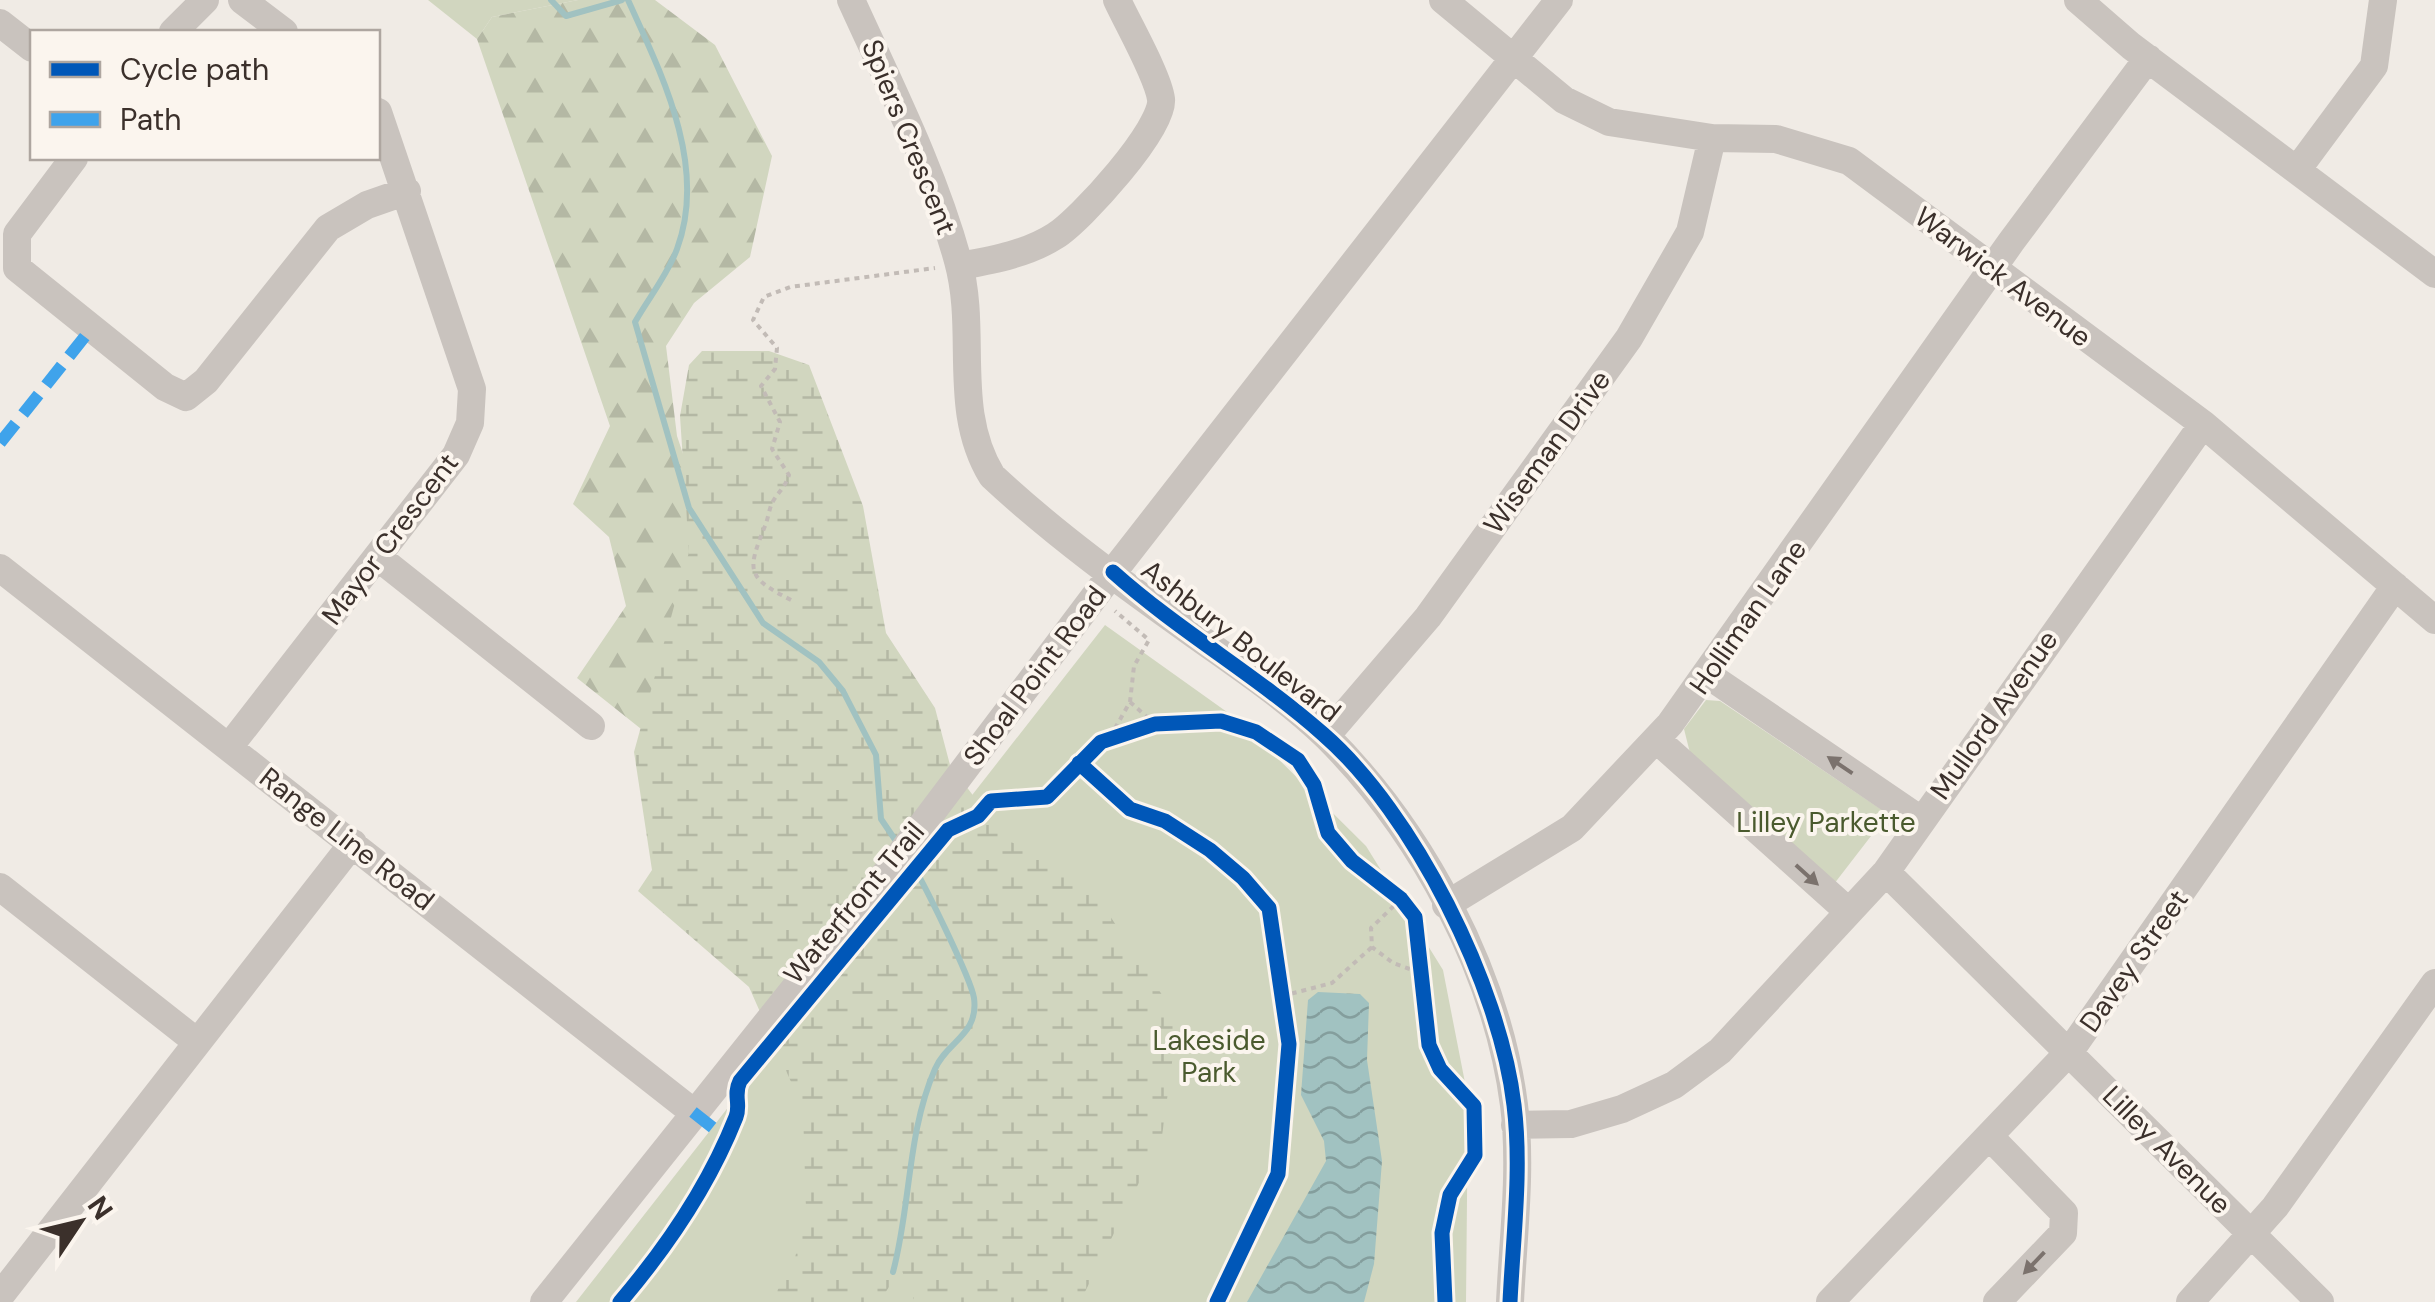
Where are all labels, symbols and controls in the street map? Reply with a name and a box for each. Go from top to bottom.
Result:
legend [30,30,380,160]
street label: Spiers Crescent [853,34,965,240]
text: Cycle path [120,50,269,89]
text: Path [120,100,182,139]
street label: Warwick Avenue [1907,198,2099,356]
street label: Wiseman Drive [1475,363,1619,541]
street label: Mayor Crescent [313,446,467,632]
street label: Holliman Lane [1681,532,1815,702]
street label: Ashbury Boulevard [1134,551,1348,731]
street label: Shoal Point Road [955,578,1115,774]
street label: Mullord Avenue [1922,623,2066,807]
one-way arrow [1827,757,1854,775]
street label: Range Line Road [252,759,442,919]
park label: Lilley Parkette [1736,804,1916,841]
street label: Waterfront Trail [775,814,933,992]
one-way arrow [1795,863,1819,886]
street label: Davey Street [2071,883,2197,1039]
park label: Lakeside Park [1152,1022,1266,1091]
street label: Lilley Avenue [2095,1078,2239,1222]
north arrow [30,1172,130,1272]
text: N [79,1189,121,1227]
one-way arrow [2023,1251,2046,1275]

